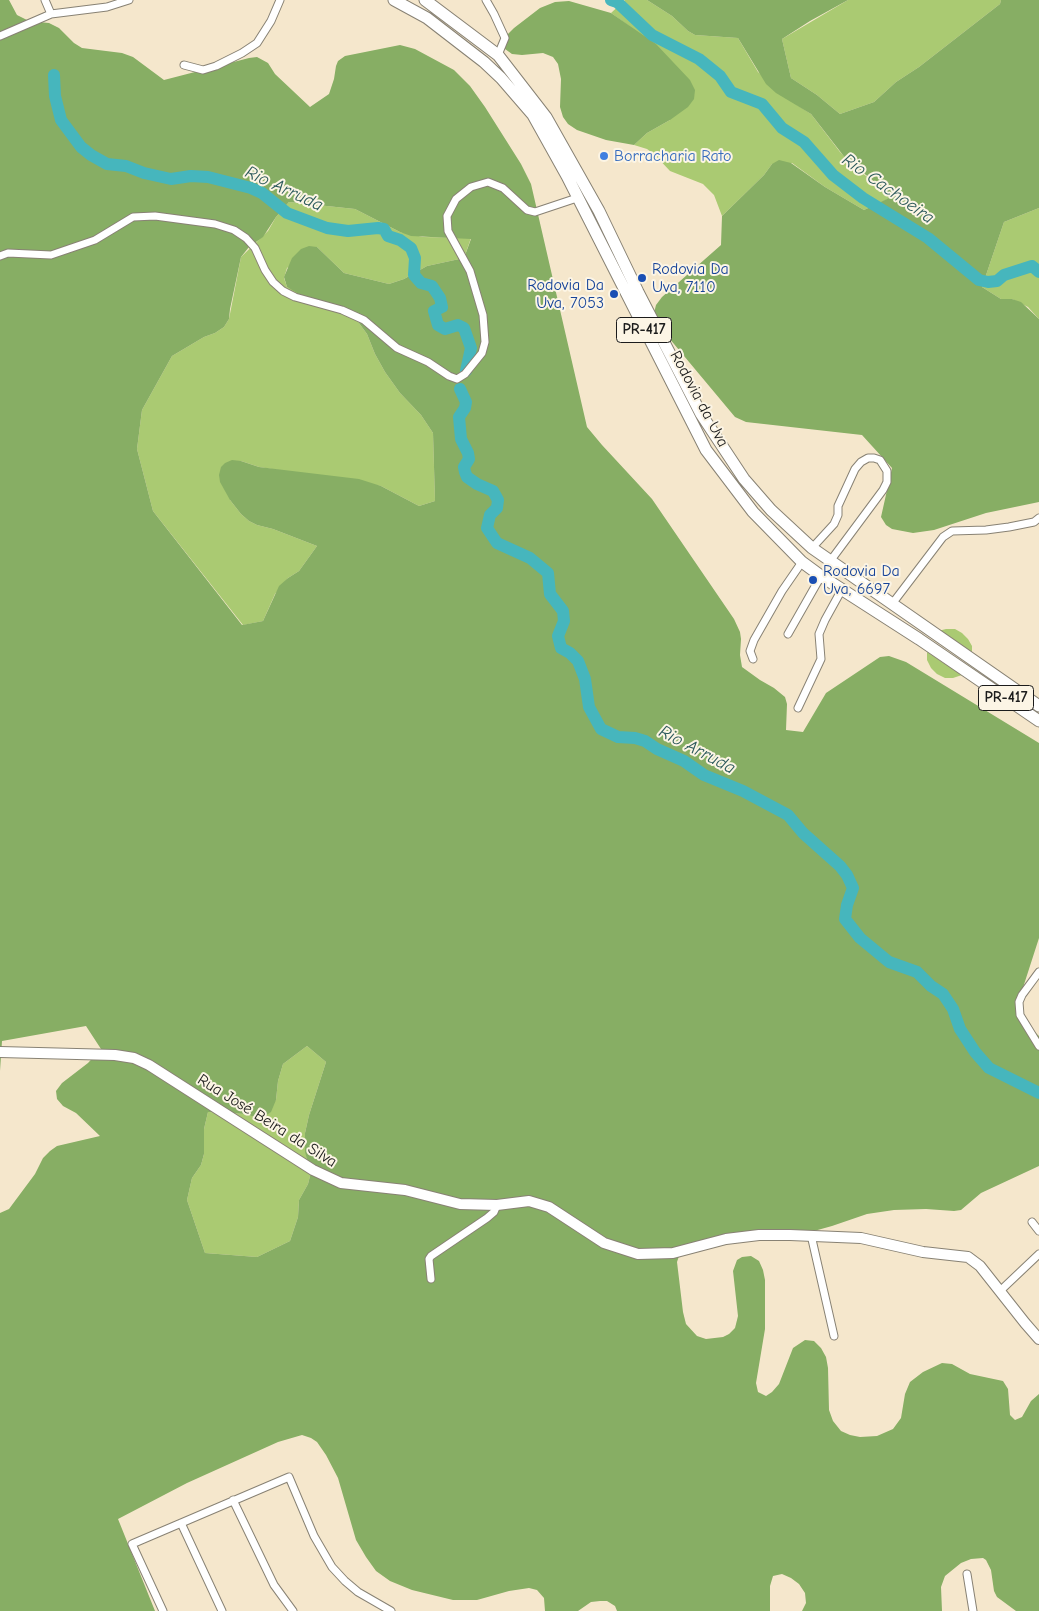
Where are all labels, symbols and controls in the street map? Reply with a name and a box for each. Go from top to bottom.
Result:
place label: Borracharia Rato [614,146,731,166]
water label: Rio Cachoeira [838,149,938,229]
marker: Borracharia Rato [598,150,610,162]
water label: Rio Arruda [242,162,326,216]
place label: Rodovia Da Uva, 7110 [652,259,729,297]
marker: Rodovia Da Uva, 7110 [636,272,648,284]
place label: Rodovia Da Uva, 7053 [527,275,604,313]
marker: Rodovia Da Uva, 7053 [608,288,620,300]
road number: PR-417 [616,318,672,342]
street label: Rodovia da Uva [666,348,732,450]
place label: Rodovia Da Uva, 6697 [823,561,900,599]
marker: Rodovia Da Uva, 6697 [807,574,819,586]
road number: PR-417 [978,686,1034,710]
water label: Rio Arruda [655,721,739,779]
street label: Rua José Beira da Silva [194,1070,340,1172]

